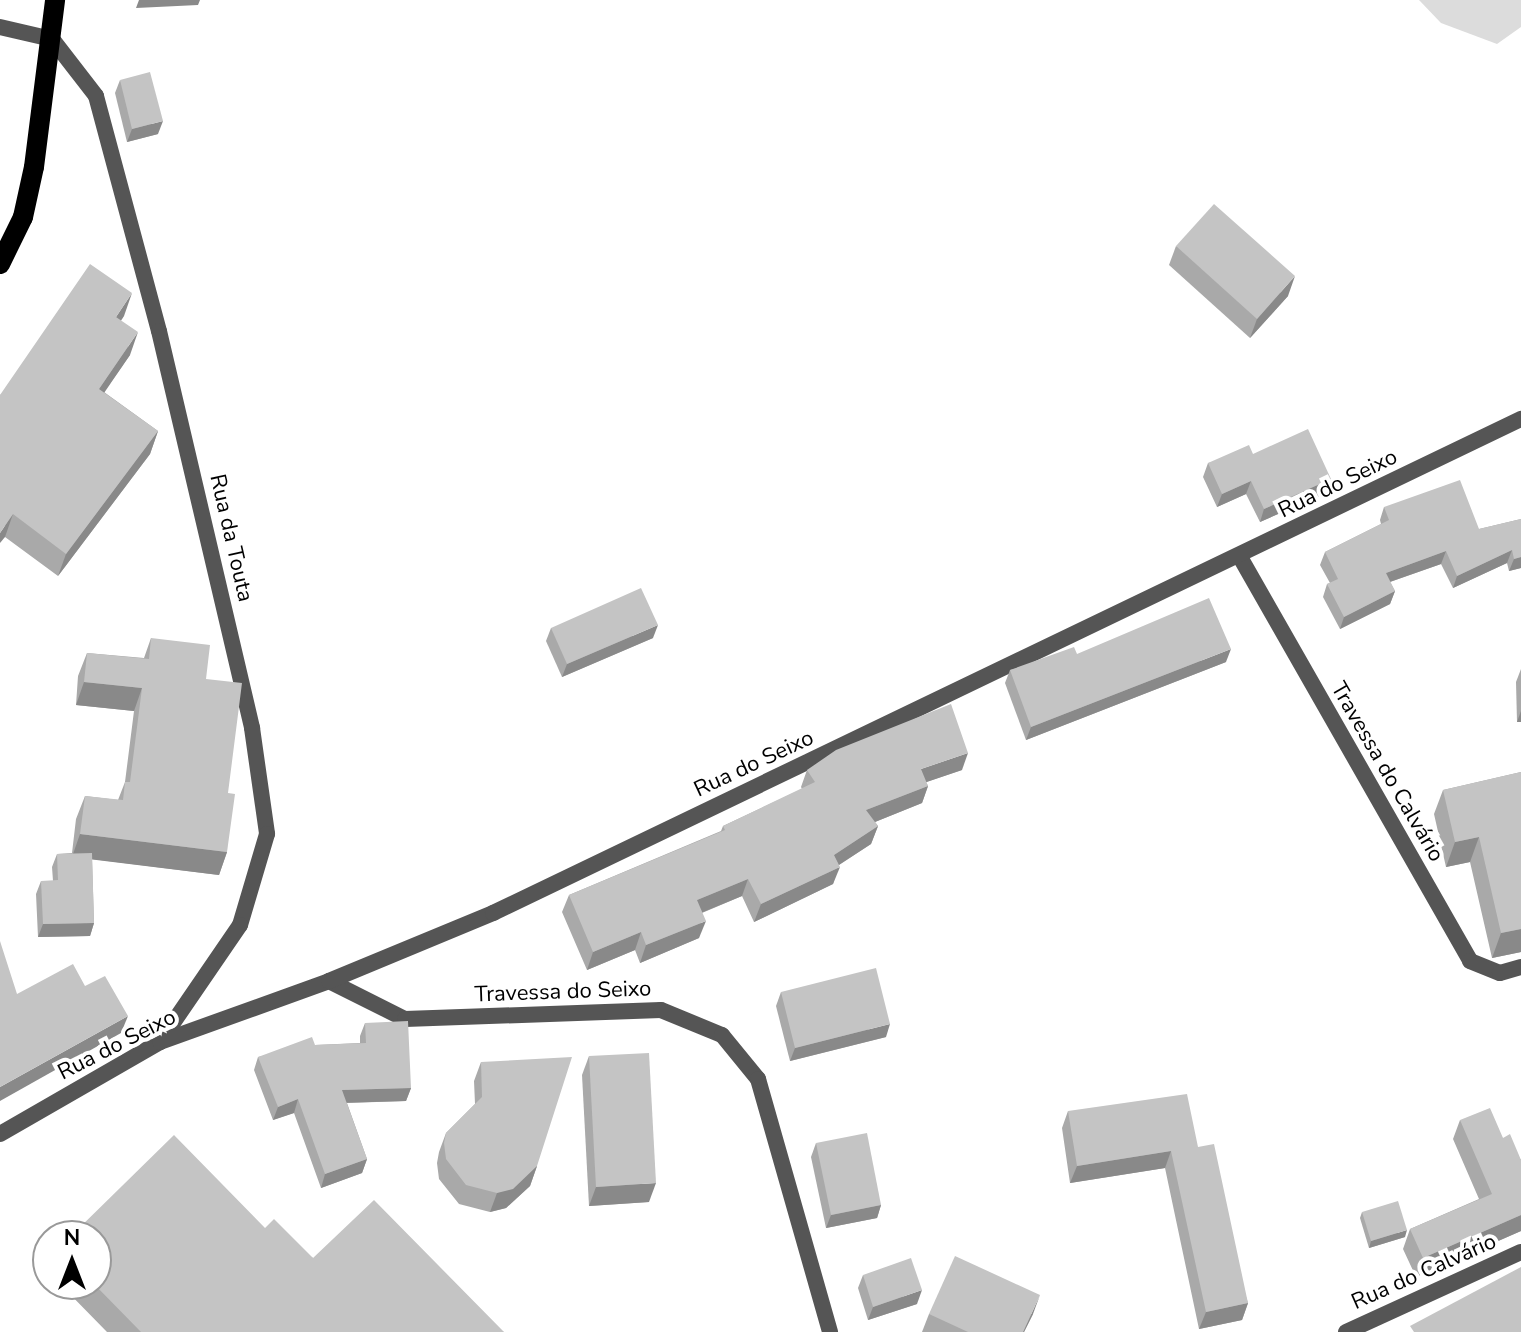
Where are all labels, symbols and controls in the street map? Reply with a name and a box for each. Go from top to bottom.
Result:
street label: Rua do Seixo [1274,444,1402,524]
street label: Rua da Touta [204,472,258,604]
street label: Travessa do Calvário [1325,677,1449,867]
street label: Rua do Seixo [690,725,818,803]
street label: Travessa do Seixo [474,976,652,1008]
street label: Rua do Seixo [54,1004,180,1086]
north arrow [32,1220,112,1300]
text: N [64,1223,80,1253]
street label: Rua do Calvário [1348,1228,1500,1316]

